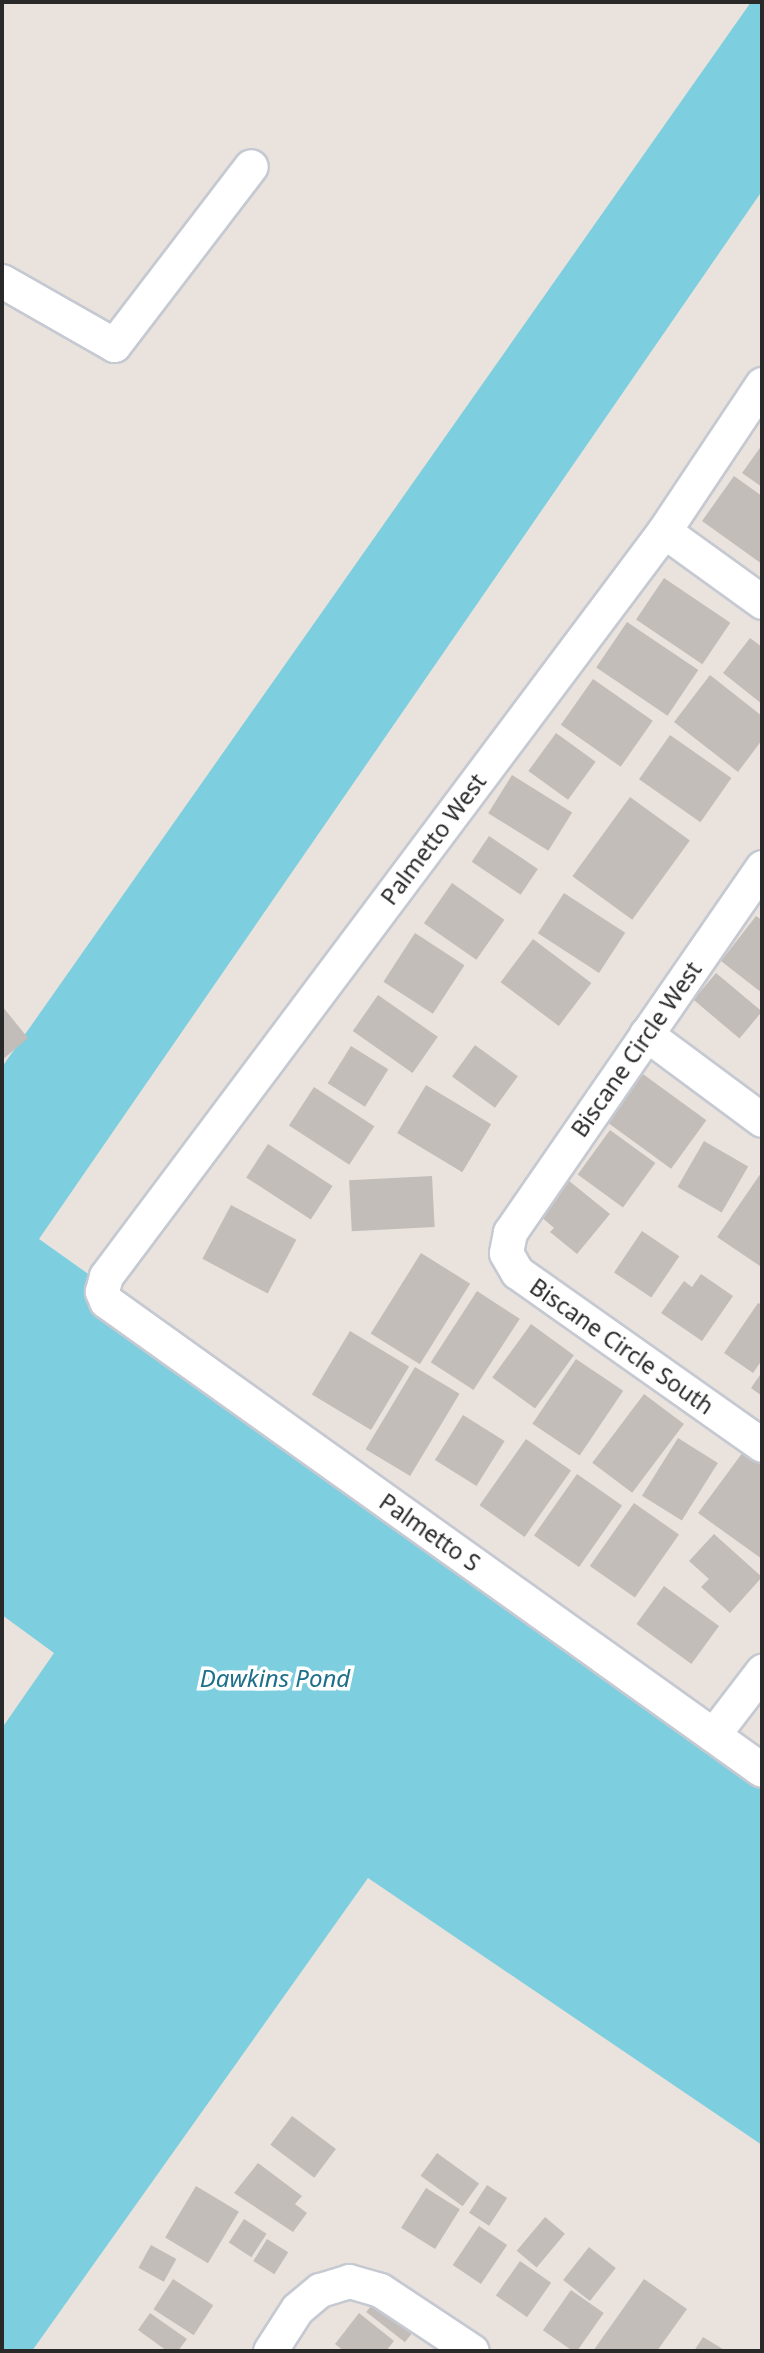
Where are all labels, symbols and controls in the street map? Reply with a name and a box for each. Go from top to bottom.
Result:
street label: Palmetto West [375,768,491,910]
street label: Biscane Circle West [565,956,707,1142]
street label: Biscane Circle South [525,1272,719,1420]
street label: Palmetto S [374,1487,486,1577]
water label: Dawkins Pond [200,1664,350,1692]

